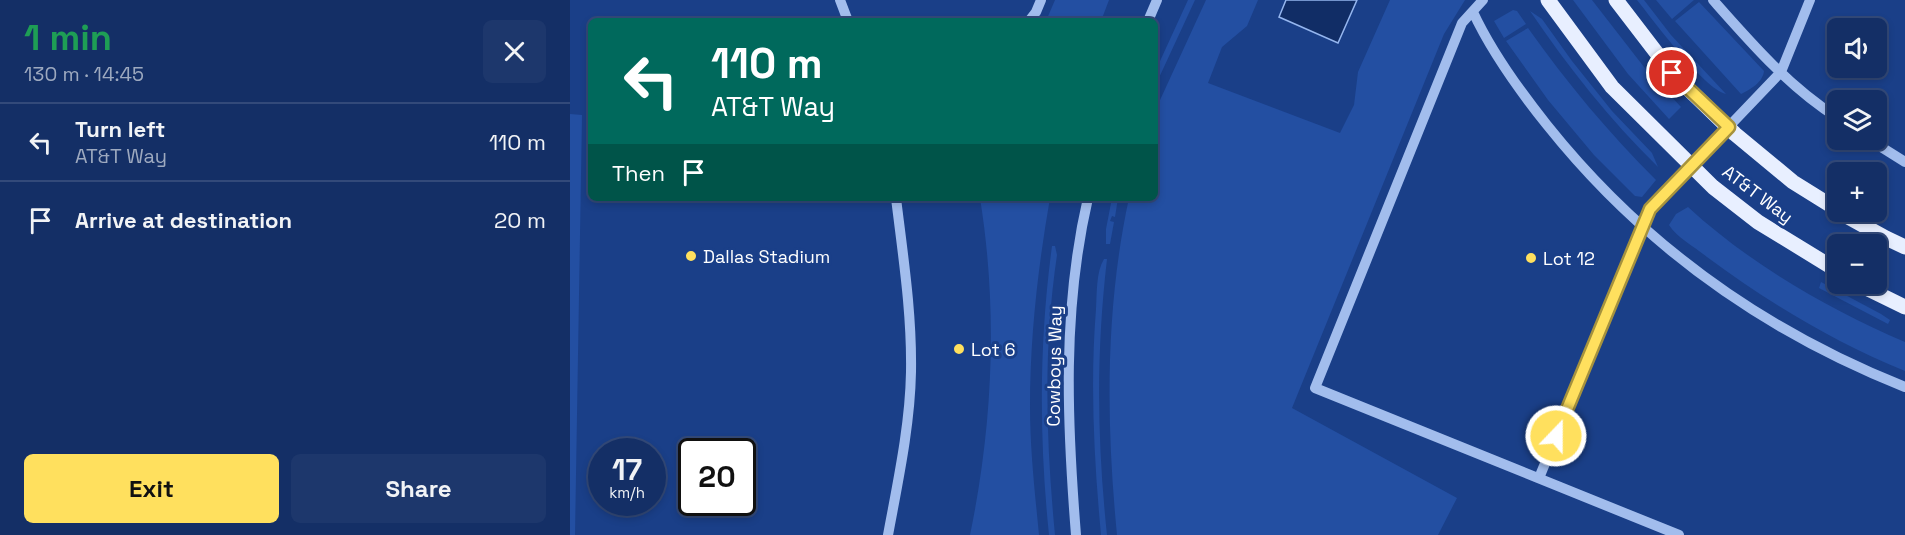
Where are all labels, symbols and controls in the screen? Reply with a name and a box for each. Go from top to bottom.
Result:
text: 1 min [24,15,112,61]
map controls [1827,18,1887,294]
button: sound [1827,18,1887,78]
button: close [483,20,546,83]
text: 110 m [711,37,823,90]
icon: left [612,42,690,120]
pin [1646,47,1697,98]
icon: arrive [1655,56,1688,89]
text: 130 m · 14:45 [24,61,144,87]
text: AT&T Way [711,89,835,124]
button: layers [1827,90,1887,150]
text: Turn left [75,115,165,143]
icon: left [24,126,57,159]
text: 110 m [489,128,546,156]
text: AT&T Way [75,143,167,169]
icon: arrive [677,156,710,189]
text: Then [612,159,665,187]
street label: AT&T Way [1718,160,1798,228]
button: + [1827,162,1887,222]
icon: arrive [24,204,57,237]
text: Arrive at destination [75,206,292,234]
text: 20 m [494,206,546,234]
button: − [1827,234,1887,294]
place label: Dallas Stadium [703,245,830,268]
place label: Lot 12 [1543,247,1595,270]
marker: Dallas Stadium [684,249,698,263]
marker: Lot 12 [1524,251,1538,265]
street label: Cowboys Way [1041,305,1067,427]
place label: Lot 6 [971,338,1015,361]
marker: Lot 6 [952,342,966,356]
position arrow [1524,404,1588,468]
speed limit sign: 20 [678,438,756,516]
text: 17 [612,450,642,489]
button: Exit [24,454,279,523]
button: Share [291,454,546,523]
text: km/h [609,483,645,502]

